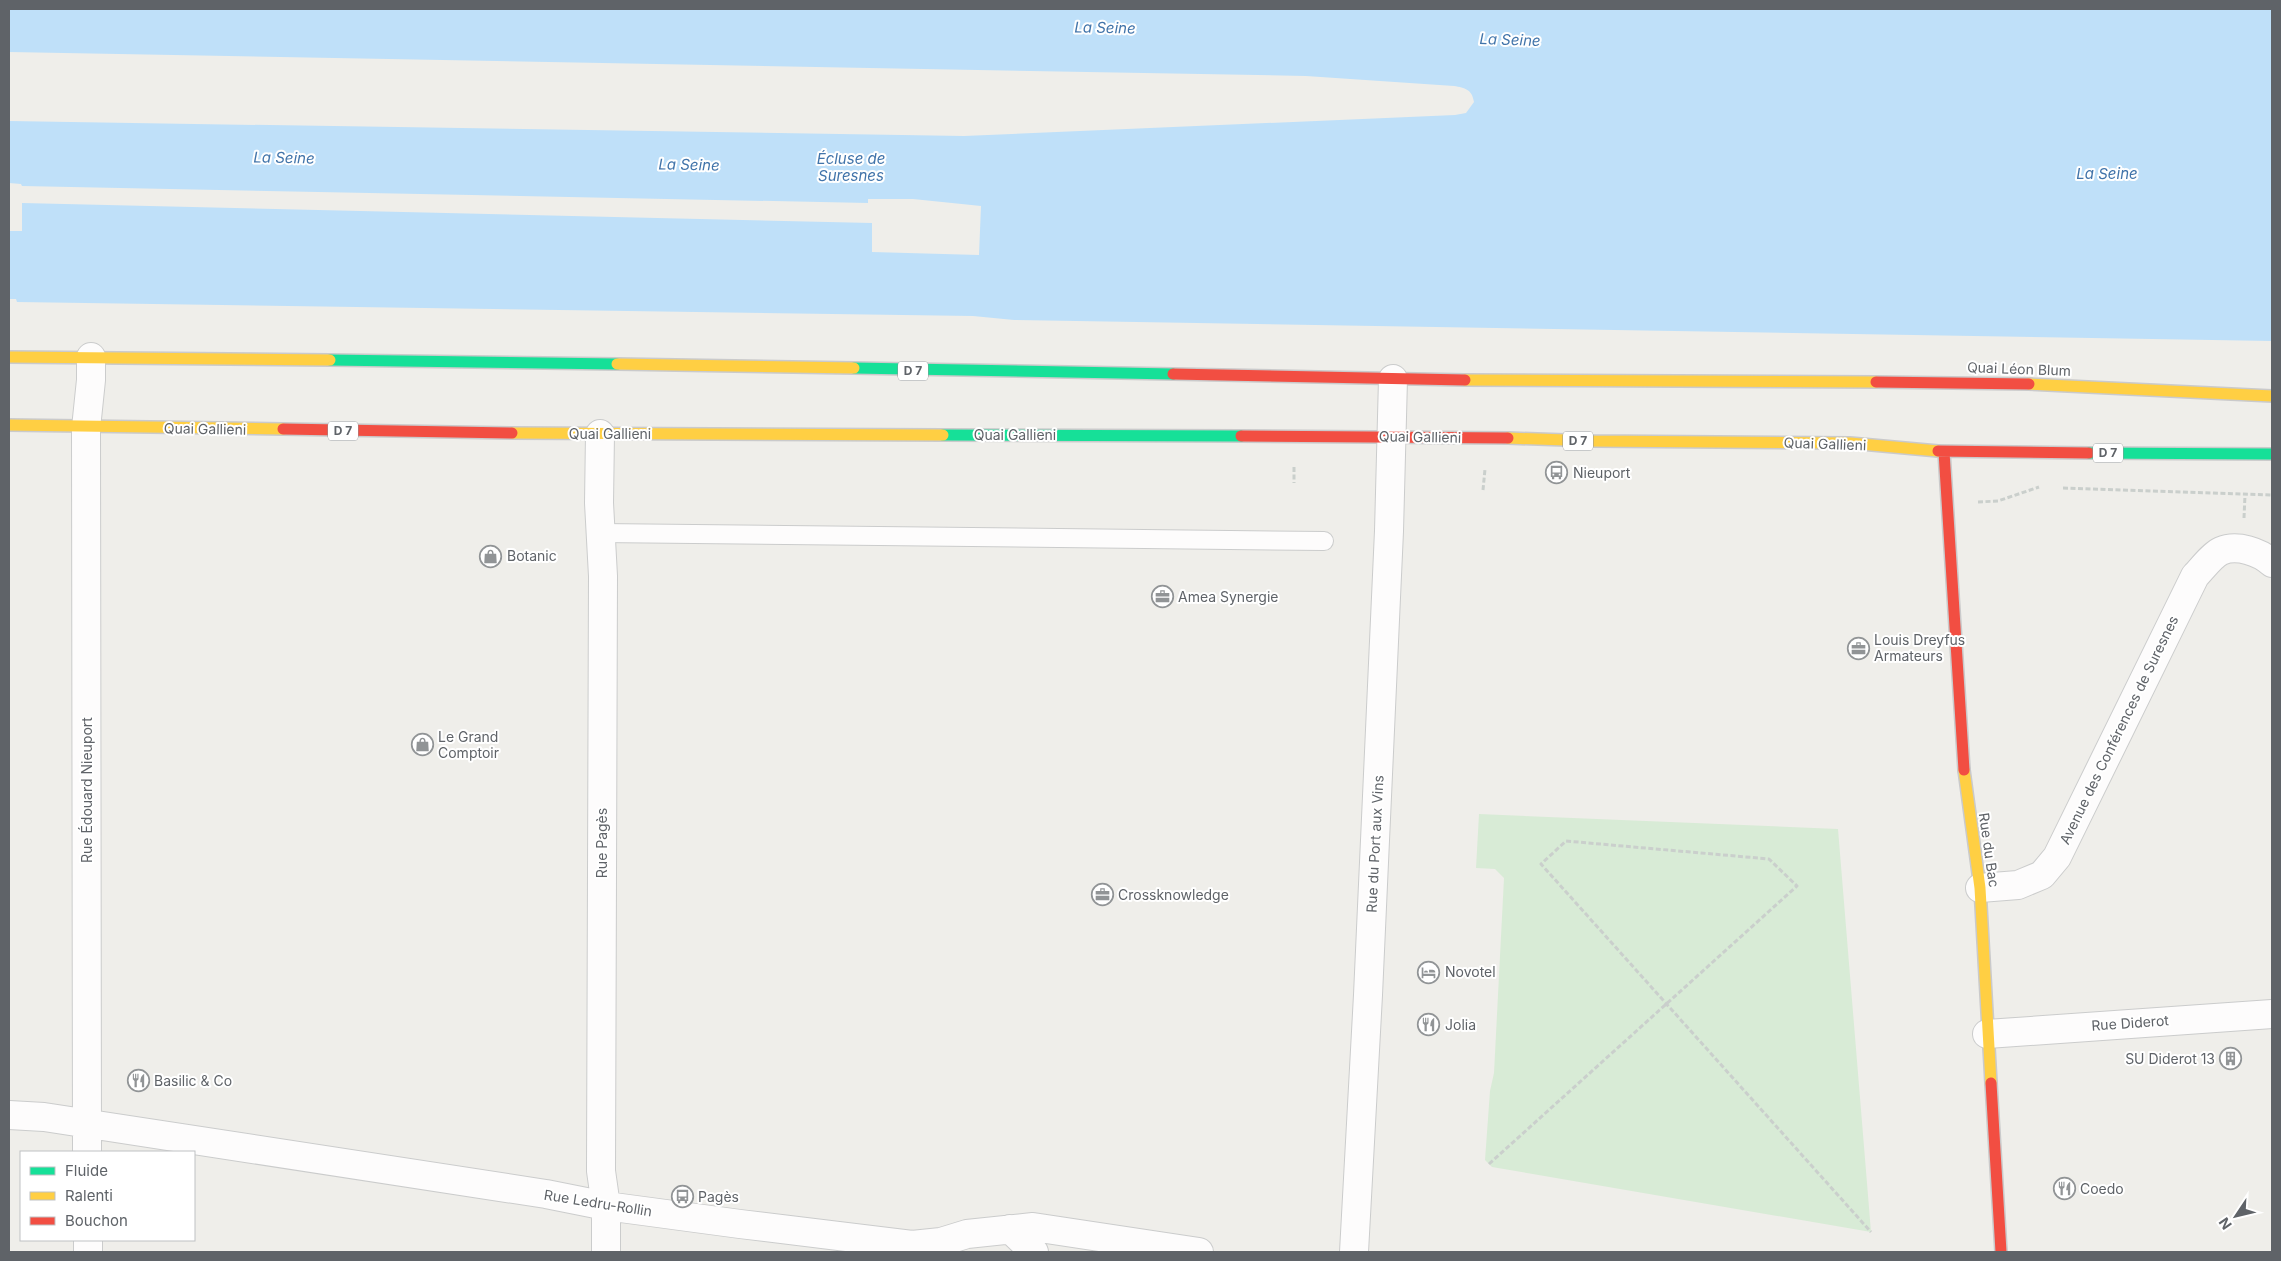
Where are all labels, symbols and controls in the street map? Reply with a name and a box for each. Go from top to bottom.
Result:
water label: La Seine [1074,17,1136,38]
water label: La Seine [1479,29,1541,50]
water label: La Seine [253,147,315,168]
water label: Écluse de Suresnes [817,149,885,185]
water label: La Seine [658,154,720,175]
water label: La Seine [2076,164,2138,183]
street label: Quai Léon Blum [1967,358,2071,379]
road number: D 7 [898,362,928,381]
street label: Quai Gallieni [164,419,246,438]
road number: D 7 [328,422,358,441]
street label: Quai Gallieni [569,425,651,442]
street label: Quai Gallieni [974,426,1056,443]
street label: Quai Gallieni [1379,427,1461,446]
road number: D 7 [1563,432,1593,451]
street label: Quai Gallieni [1784,434,1867,453]
road number: D 7 [2093,443,2123,462]
bus stop icon: Nieuport [1545,461,1569,485]
place label: Nieuport [1573,464,1631,481]
shop icon: Botanic [479,544,503,568]
place label: Botanic [507,547,557,564]
office icon: Amea Synergie [1150,585,1174,609]
place label: Amea Synergie [1178,588,1278,605]
street label: Avenue des Conférences de Suresnes [2056,613,2181,847]
place label: Louis Dreyfus Armateurs [1874,631,1965,664]
office icon: Louis Dreyfus Armateurs [1846,636,1870,660]
street label: Rue Édouard Nieuport [78,717,95,863]
place label: Le Grand Comptoir [438,728,499,761]
shop icon: Le Grand Comptoir [410,733,434,757]
street label: Rue du Port aux Vins [1362,775,1387,913]
street label: Rue Pagès [593,808,610,878]
street label: Rue du Bac [1976,812,2003,888]
office icon: Crossknowledge [1090,883,1114,907]
place label: Crossknowledge [1118,886,1229,903]
hotel icon: Novotel [1417,960,1441,984]
place label: Novotel [1445,963,1496,980]
street label: Rue Diderot [2091,1011,2170,1034]
restaurant icon: Jolia [1417,1013,1441,1037]
place label: Jolia [1445,1016,1476,1033]
building icon: SU Diderot 13 [2219,1047,2243,1071]
place label: SU Diderot 13 [2125,1050,2215,1067]
restaurant icon: Basilic & Co [126,1069,150,1093]
place label: Basilic & Co [154,1072,232,1089]
legend [20,1151,195,1241]
text: Fluide [65,1161,108,1180]
restaurant icon: Coedo [2052,1177,2076,1201]
place label: Coedo [2080,1180,2124,1197]
bus stop icon: Pagès [670,1185,694,1209]
text: Ralenti [65,1186,113,1205]
street label: Rue Ledru-Rollin [543,1186,653,1219]
place label: Pagès [698,1188,739,1205]
north arrow [2211,1191,2261,1241]
text: Bouchon [65,1211,128,1230]
text: N [2215,1214,2235,1233]

